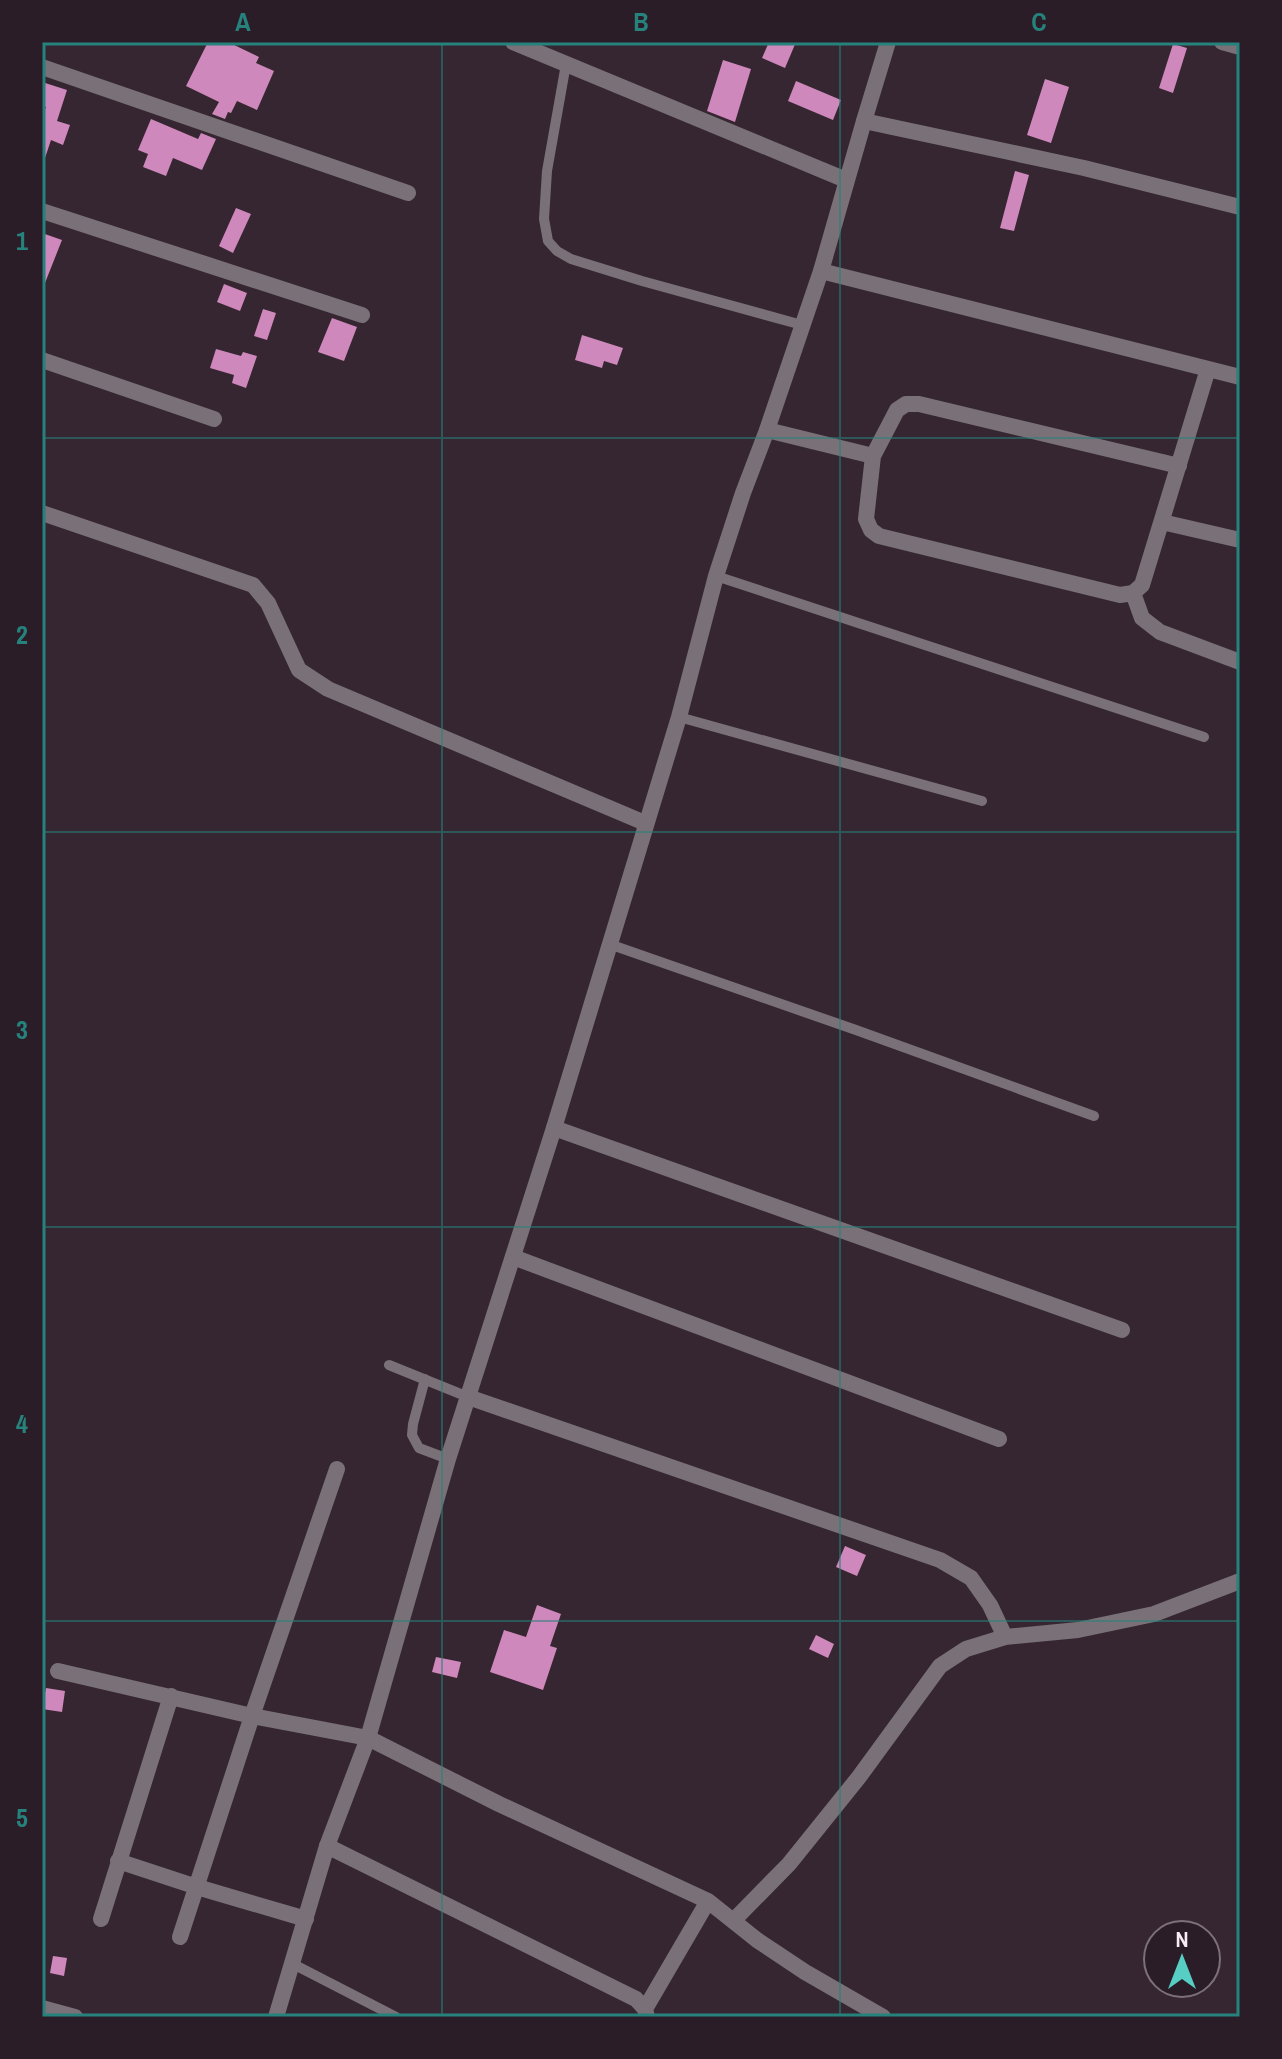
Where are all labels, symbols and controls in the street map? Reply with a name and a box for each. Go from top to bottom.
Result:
text: A [235,4,251,39]
text: B [633,4,649,39]
text: C [1031,4,1047,39]
text: 1 [16,223,28,258]
text: 2 [16,617,28,652]
text: 3 [16,1012,28,1047]
text: 4 [16,1406,28,1441]
text: 5 [16,1800,28,1835]
north arrow [1142,1919,1222,1999]
text: N [1175,1924,1189,1954]

